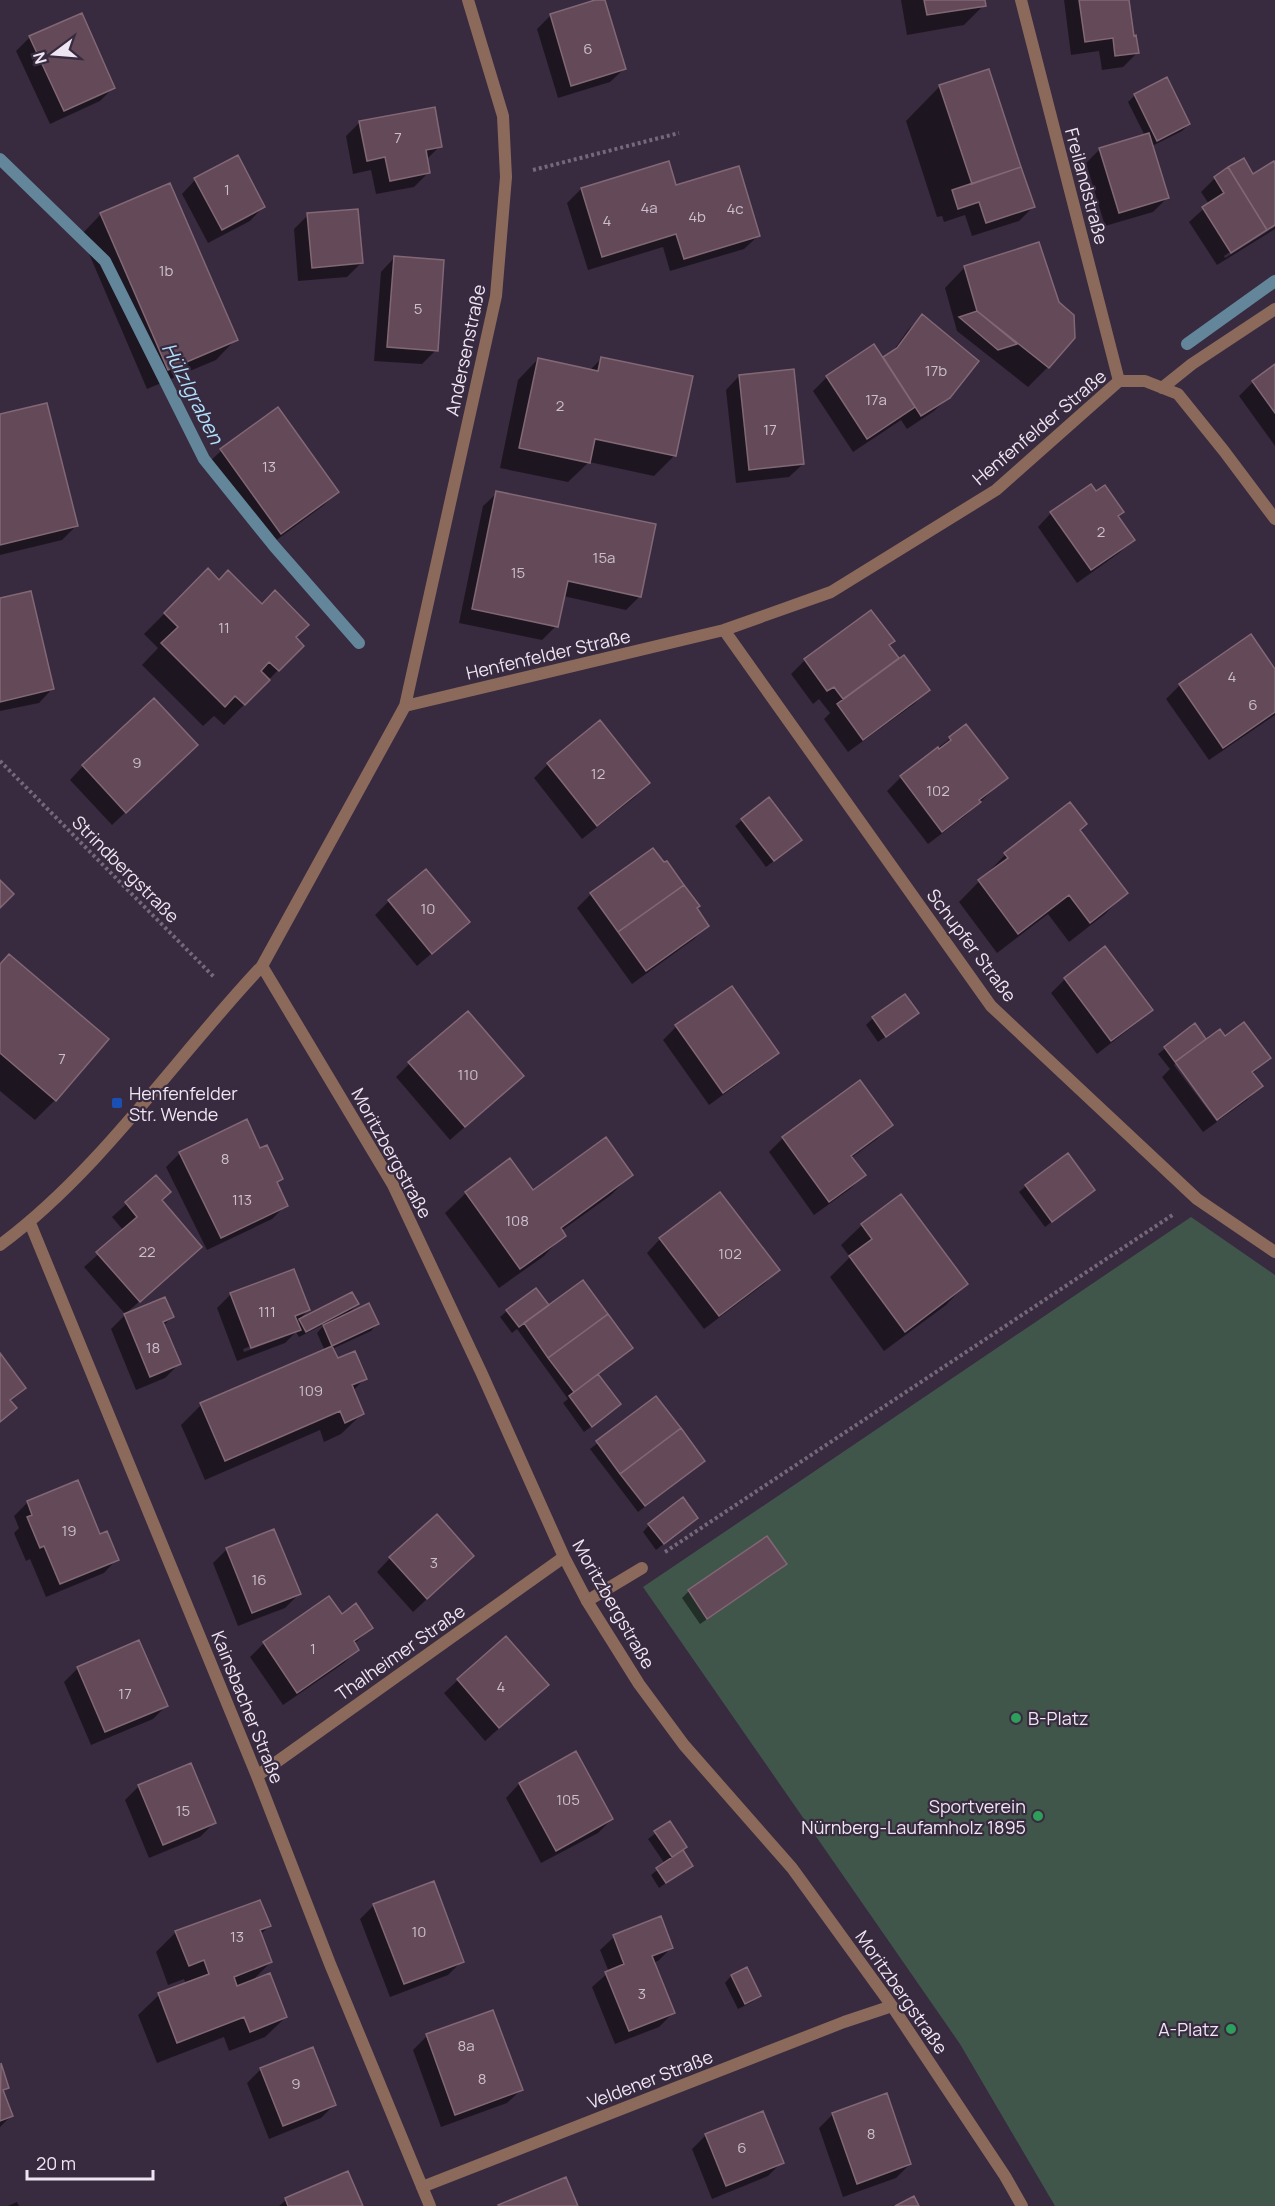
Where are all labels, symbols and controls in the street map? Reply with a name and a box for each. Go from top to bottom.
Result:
north arrow [24,24,84,84]
house number: 6 [583,38,593,59]
text: N [27,50,52,67]
street label: Freilandstraße [1060,125,1114,247]
house number: 7 [394,127,402,148]
house number: 1 [224,179,230,200]
house number: 4a [640,197,658,218]
house number: 4c [726,198,744,219]
house number: 4b [688,206,706,227]
house number: 4 [603,210,612,231]
house number: 1b [159,260,173,281]
street label: Andersenstraße [439,282,491,418]
house number: 5 [414,298,422,319]
water label: Hülzlgraben [156,338,231,449]
house number: 17b [925,360,947,381]
street label: Henfenfelder Straße [967,364,1111,490]
house number: 17a [865,389,887,410]
house number: 2 [556,395,564,416]
house number: 17 [763,419,777,440]
house number: 13 [262,456,276,477]
house number: 2 [1097,521,1105,542]
house number: 15a [593,547,615,568]
house number: 15 [511,562,525,583]
house number: 11 [218,617,230,638]
street label: Henfenfelder Straße [463,623,633,685]
house number: 4 [1228,666,1237,687]
house number: 6 [1248,694,1258,715]
house number: 9 [132,752,142,773]
house number: 12 [591,763,605,784]
house number: 102 [926,780,950,801]
street label: Strindbergstraße [67,810,185,928]
street label: Schupfer Straße [922,884,1022,1006]
house number: 10 [421,898,436,919]
house number: 7 [58,1048,66,1069]
house number: 110 [458,1064,478,1085]
place label: Henfenfelder Str. Wende [129,1081,238,1126]
street label: Moritzbergstraße [346,1084,438,1222]
marker: Henfenfelder Str. Wende [110,1096,124,1110]
house number: 8 [221,1148,229,1169]
house number: 113 [232,1189,252,1210]
house number: 108 [505,1210,529,1231]
house number: 22 [138,1241,156,1262]
house number: 102 [718,1243,742,1264]
house number: 111 [258,1301,276,1322]
house number: 18 [146,1337,160,1358]
house number: 109 [299,1380,323,1401]
house number: 19 [61,1520,77,1541]
street label: Moritzbergstraße [567,1535,661,1673]
house number: 3 [430,1552,438,1573]
house number: 16 [251,1569,267,1590]
street label: Thalheimer Straße [331,1598,469,1706]
street label: Kainsbacher Straße [206,1627,290,1787]
house number: 1 [310,1638,316,1659]
house number: 4 [497,1676,506,1697]
house number: 17 [118,1683,132,1704]
place label: B-Platz [1028,1706,1088,1730]
marker: B-Platz [1009,1711,1023,1725]
house number: 105 [556,1789,580,1810]
place label: Sportverein Nürnberg-Laufamholz 1895 [801,1794,1026,1839]
house number: 15 [176,1800,190,1821]
marker: Sportverein Nürnberg-Laufamholz 1895 [1031,1809,1045,1823]
house number: 10 [412,1921,427,1942]
house number: 13 [230,1926,244,1947]
street label: Moritzbergstraße [851,1926,953,2058]
house number: 3 [638,1983,646,2004]
place label: A-Platz [1158,2017,1219,2041]
marker: A-Platz [1224,2022,1238,2036]
house number: 8a [457,2035,475,2056]
street label: Veldener Straße [584,2044,716,2114]
house number: 8 [478,2068,486,2089]
house number: 9 [291,2073,301,2094]
house number: 8 [867,2123,875,2144]
house number: 6 [737,2137,747,2158]
scale bar [27,2143,153,2181]
text: 20 m [36,2151,76,2175]

